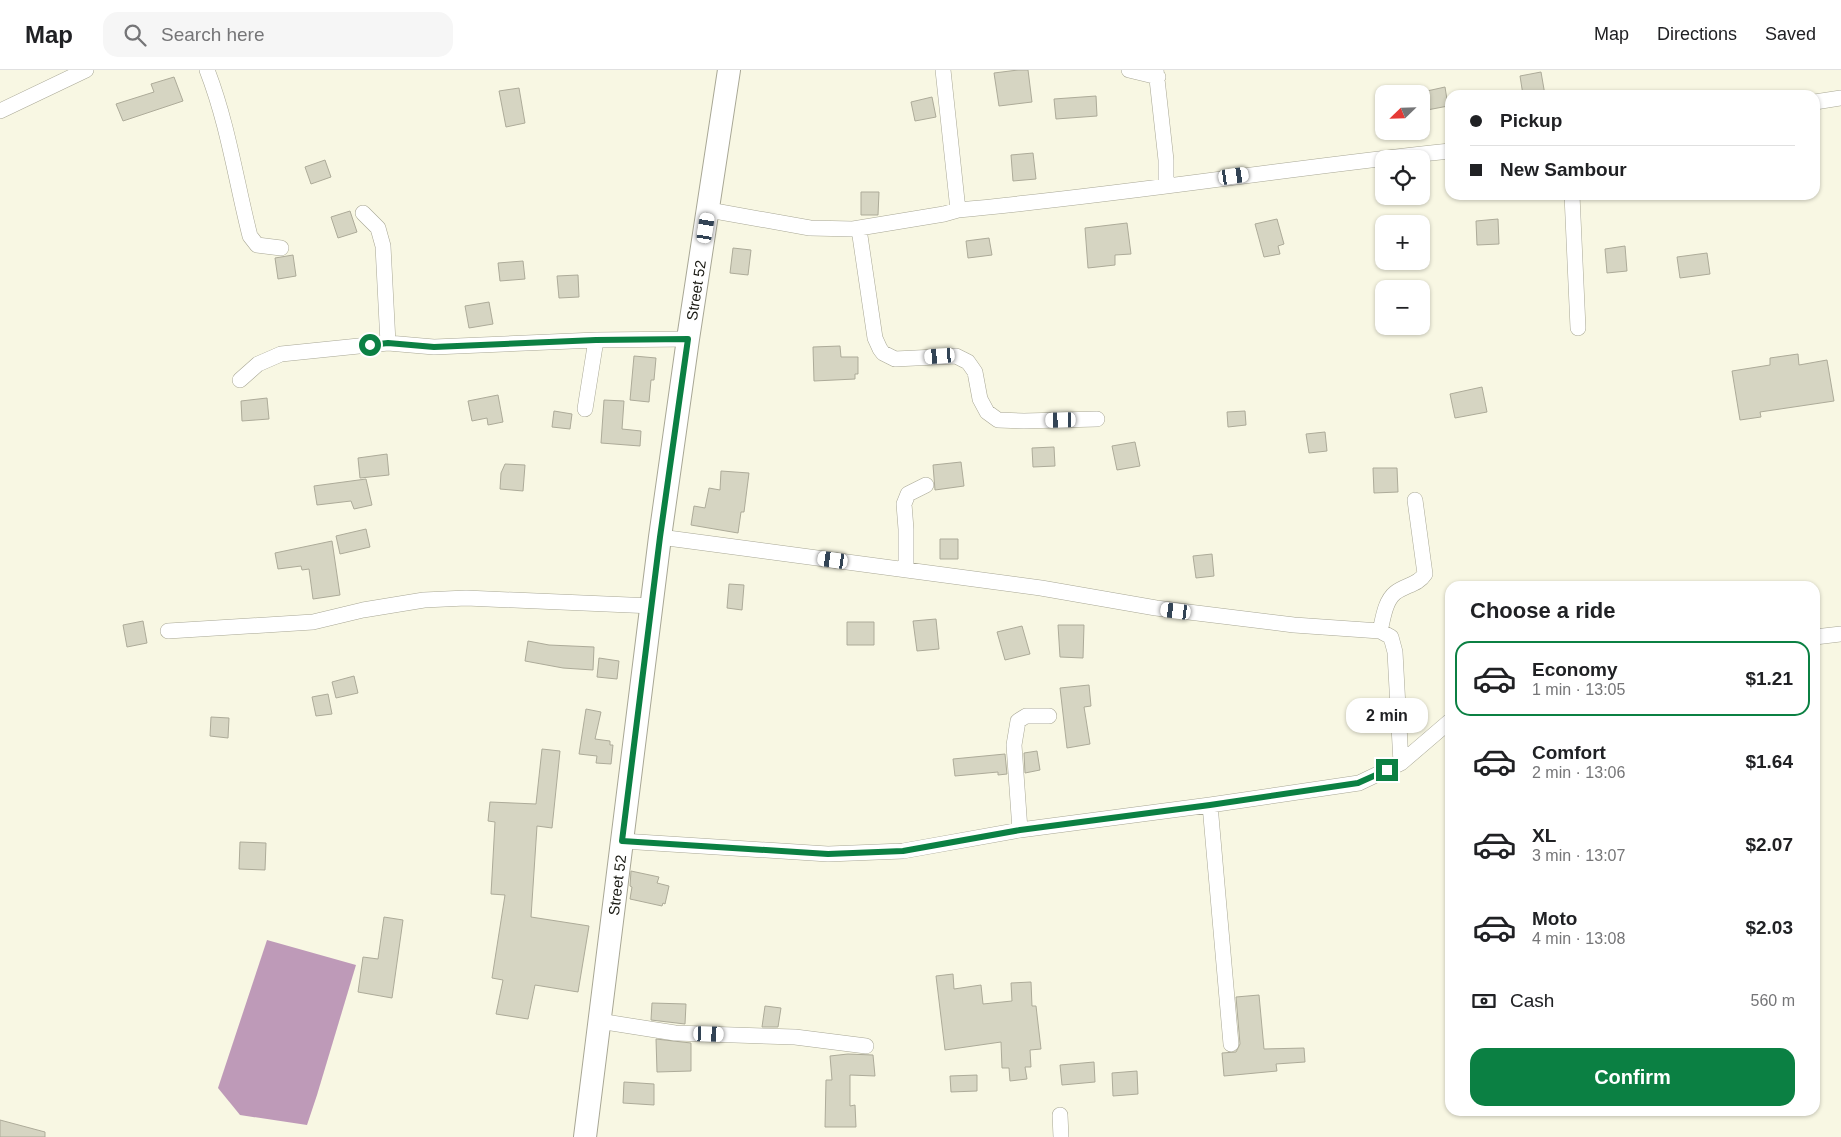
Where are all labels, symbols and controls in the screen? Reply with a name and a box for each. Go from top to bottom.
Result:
search box [103,12,453,57]
text: Map [25,21,73,48]
icon: search [121,21,149,49]
text: Search here [161,24,265,45]
text: Map [1594,24,1629,44]
text: Directions [1657,24,1737,44]
text: Saved [1765,24,1816,44]
north arrow [1375,85,1430,140]
map controls [1375,85,1430,335]
text: Pickup [1500,110,1562,131]
button: locate [1375,150,1430,205]
text: New Sambour [1500,159,1627,180]
car [1218,166,1249,186]
car [696,212,715,244]
button: + [1375,215,1430,270]
street label: Street 52 [682,259,708,322]
button: − [1375,280,1430,335]
route start [359,334,381,356]
car [924,347,955,365]
car [1045,412,1076,428]
car [817,550,848,570]
text: Choose a ride [1470,598,1615,623]
car [1160,602,1191,620]
icon: car [1472,656,1517,701]
text: Economy [1532,659,1618,680]
text: $1.21 [1745,668,1793,689]
text: 1 min · 13:05 [1532,681,1625,698]
callout: 2 min [1346,698,1428,732]
text: 2 min [1366,707,1408,724]
icon: car [1472,739,1517,784]
text: Comfort [1532,742,1606,763]
text: $1.64 [1745,751,1793,772]
route end [1376,759,1398,781]
text: 2 min · 13:06 [1532,764,1625,781]
icon: car [1472,822,1517,867]
text: XL [1532,825,1556,846]
text: $2.07 [1745,834,1793,855]
text: 3 min · 13:07 [1532,847,1625,864]
street label: Street 52 [604,854,629,916]
icon: car [1472,905,1517,950]
text: Moto [1532,908,1577,929]
text: $2.03 [1745,917,1793,938]
text: 4 min · 13:08 [1532,930,1625,947]
icon: cash [1470,987,1498,1015]
text: Cash [1510,990,1554,1011]
text: 560 m [1751,992,1795,1009]
car [693,1026,724,1042]
button: Confirm [1470,1048,1795,1106]

